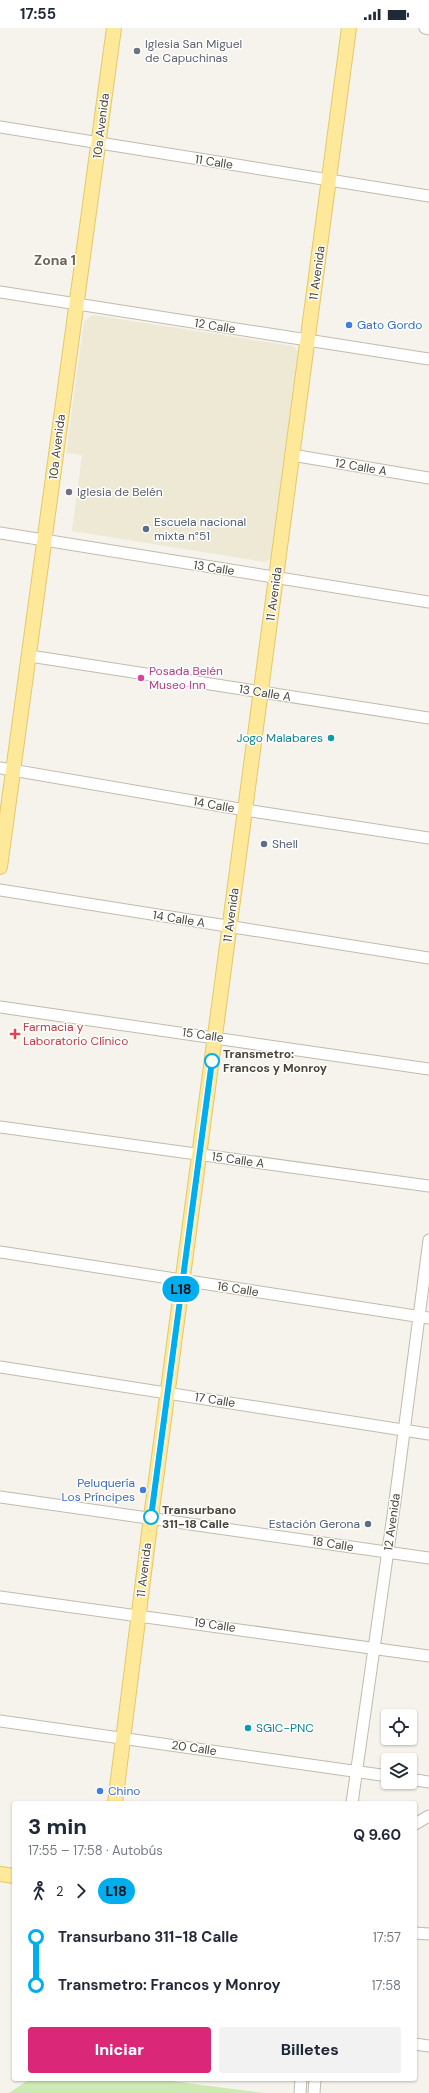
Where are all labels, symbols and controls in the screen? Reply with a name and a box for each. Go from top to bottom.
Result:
text: 17:55 [20,4,56,24]
place label: Iglesia San Miguel de Capuchinas [145,36,242,66]
marker: Iglesia San Miguel de Capuchinas [132,46,142,56]
street label: 10a Avenida [89,92,113,160]
street label: 11 Calle [194,151,234,173]
street label: 11 Avenida [305,245,329,301]
district label: Zona 1 [34,251,76,269]
street label: 12 Calle [193,315,237,337]
place label: Gato Gordo [357,317,422,333]
marker: Gato Gordo [344,320,354,330]
street label: 10a Avenida [45,413,69,481]
street label: 12 Calle A [334,455,388,479]
place label: Iglesia de Belén [77,484,163,500]
marker: Iglesia de Belén [64,487,74,497]
place label: Escuela nacional mixta n°51 [154,514,246,544]
marker: Escuela nacional mixta n°51 [141,524,151,534]
street label: 13 Calle [192,557,236,579]
street label: 11 Avenida [262,566,286,622]
place label: Posada Belén Museo Inn [149,663,223,693]
marker: Posada Belén Museo Inn [136,673,146,683]
street label: 13 Calle A [238,681,292,705]
place label: Jogo Malabares [236,730,323,746]
marker: Jogo Malabares [326,733,336,743]
street label: 14 Calle [192,794,236,817]
place label: Shell [272,836,298,852]
marker: Shell [259,839,269,849]
street label: 11 Avenida [219,887,243,943]
street label: 14 Calle A [152,907,206,931]
place label: Farmacia y Laboratorio Clínico [23,1019,128,1049]
street label: 15 Calle [181,1024,225,1046]
marker: Farmacia y Laboratorio Clínico [10,1029,20,1039]
place label: Transmetro: Francos y Monroy [223,1046,328,1076]
marker: Transmetro: Francos y Monroy [204,1053,220,1069]
street label: 15 Calle A [211,1148,265,1172]
line badge: L18 [158,1276,204,1302]
street label: 16 Calle [216,1278,260,1300]
text: L18 [170,1280,192,1298]
street label: 17 Calle [194,1389,236,1411]
place label: Peluquería Los Príncipes [62,1475,135,1505]
marker: Peluquería Los Príncipes [138,1485,148,1495]
street label: 12 Avenida [380,1492,404,1552]
place label: Transurbano 311-18 Calle [162,1502,236,1532]
marker: Transurbano 311-18 Calle [143,1509,159,1525]
place label: Estación Gerona [269,1516,360,1532]
marker: Estación Gerona [363,1519,373,1529]
street label: 18 Calle [311,1533,355,1555]
street label: 11 Avenida [133,1542,155,1598]
street label: 19 Calle [193,1614,237,1636]
map controls [381,1709,417,1789]
button: locate [381,1709,417,1745]
place label: SGIC-PNC [256,1720,314,1736]
marker: SGIC-PNC [243,1723,253,1733]
street label: 20 Calle [170,1737,218,1759]
button: layers [381,1753,417,1789]
place label: Chino [108,1783,140,1799]
marker: Chino [95,1786,105,1796]
text: 3 min [28,1812,87,1841]
text: Q 9.60 [353,1825,401,1845]
text: 17:55 – 17:58 · Autobús [28,1842,163,1859]
icon: walk [28,1880,50,1902]
icon: forward [70,1880,92,1902]
text: L18 [106,1882,127,1900]
text: 2 [56,1883,64,1900]
text: Transurbano 311-18 Calle [58,1927,238,1947]
text: 17:57 [373,1929,401,1946]
text: Transmetro: Francos y Monroy [58,1975,281,1995]
text: 17:58 [372,1977,401,1994]
button: Iniciar [28,2027,211,2073]
button: Billetes [219,2027,401,2073]

